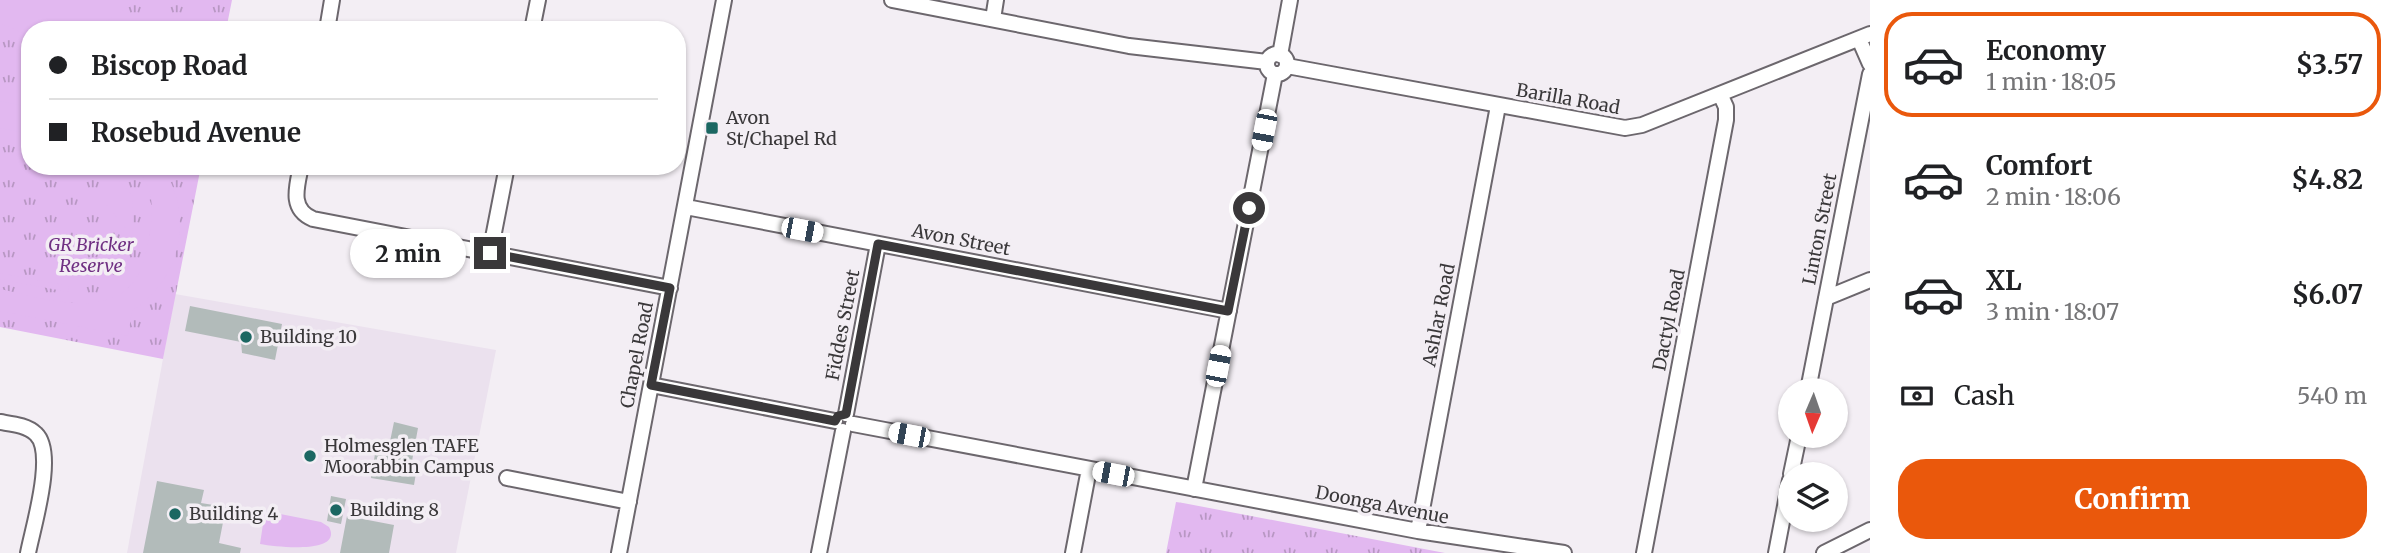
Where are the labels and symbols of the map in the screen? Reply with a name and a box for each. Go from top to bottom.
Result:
street label: Barilla Road [1514,78,1622,119]
place label: Avon St/Chapel Rd [725,106,837,150]
car [1250,107,1279,153]
marker: Avon St/Chapel Rd [704,120,720,136]
street label: Linton Street [1797,171,1842,287]
route start [1233,192,1265,224]
car [780,216,825,244]
street label: Avon Street [909,219,1012,260]
callout: 2 min [350,229,466,278]
park label: GR Bricker Reserve [48,233,135,277]
route end [474,237,506,269]
street label: Ashlar Road [1417,261,1460,369]
street label: Fiddes Street [820,267,865,382]
street label: Dactyl Road [1647,267,1690,373]
street label: Chapel Road [615,300,658,410]
place label: Building 10 [260,325,357,348]
marker: Building 10 [238,329,254,345]
car [1204,343,1233,389]
north arrow [1778,378,1848,448]
car [887,421,932,449]
place label: Holmesglen TAFE Moorabbin Campus [324,434,494,478]
marker: Holmesglen TAFE Moorabbin Campus [302,448,318,464]
car [1091,460,1136,488]
street label: Doonga Avenue [1314,480,1451,529]
place label: Building 8 [350,498,439,521]
place label: Building 4 [189,502,278,525]
marker: Building 8 [328,502,344,518]
marker: Building 4 [167,506,183,522]

